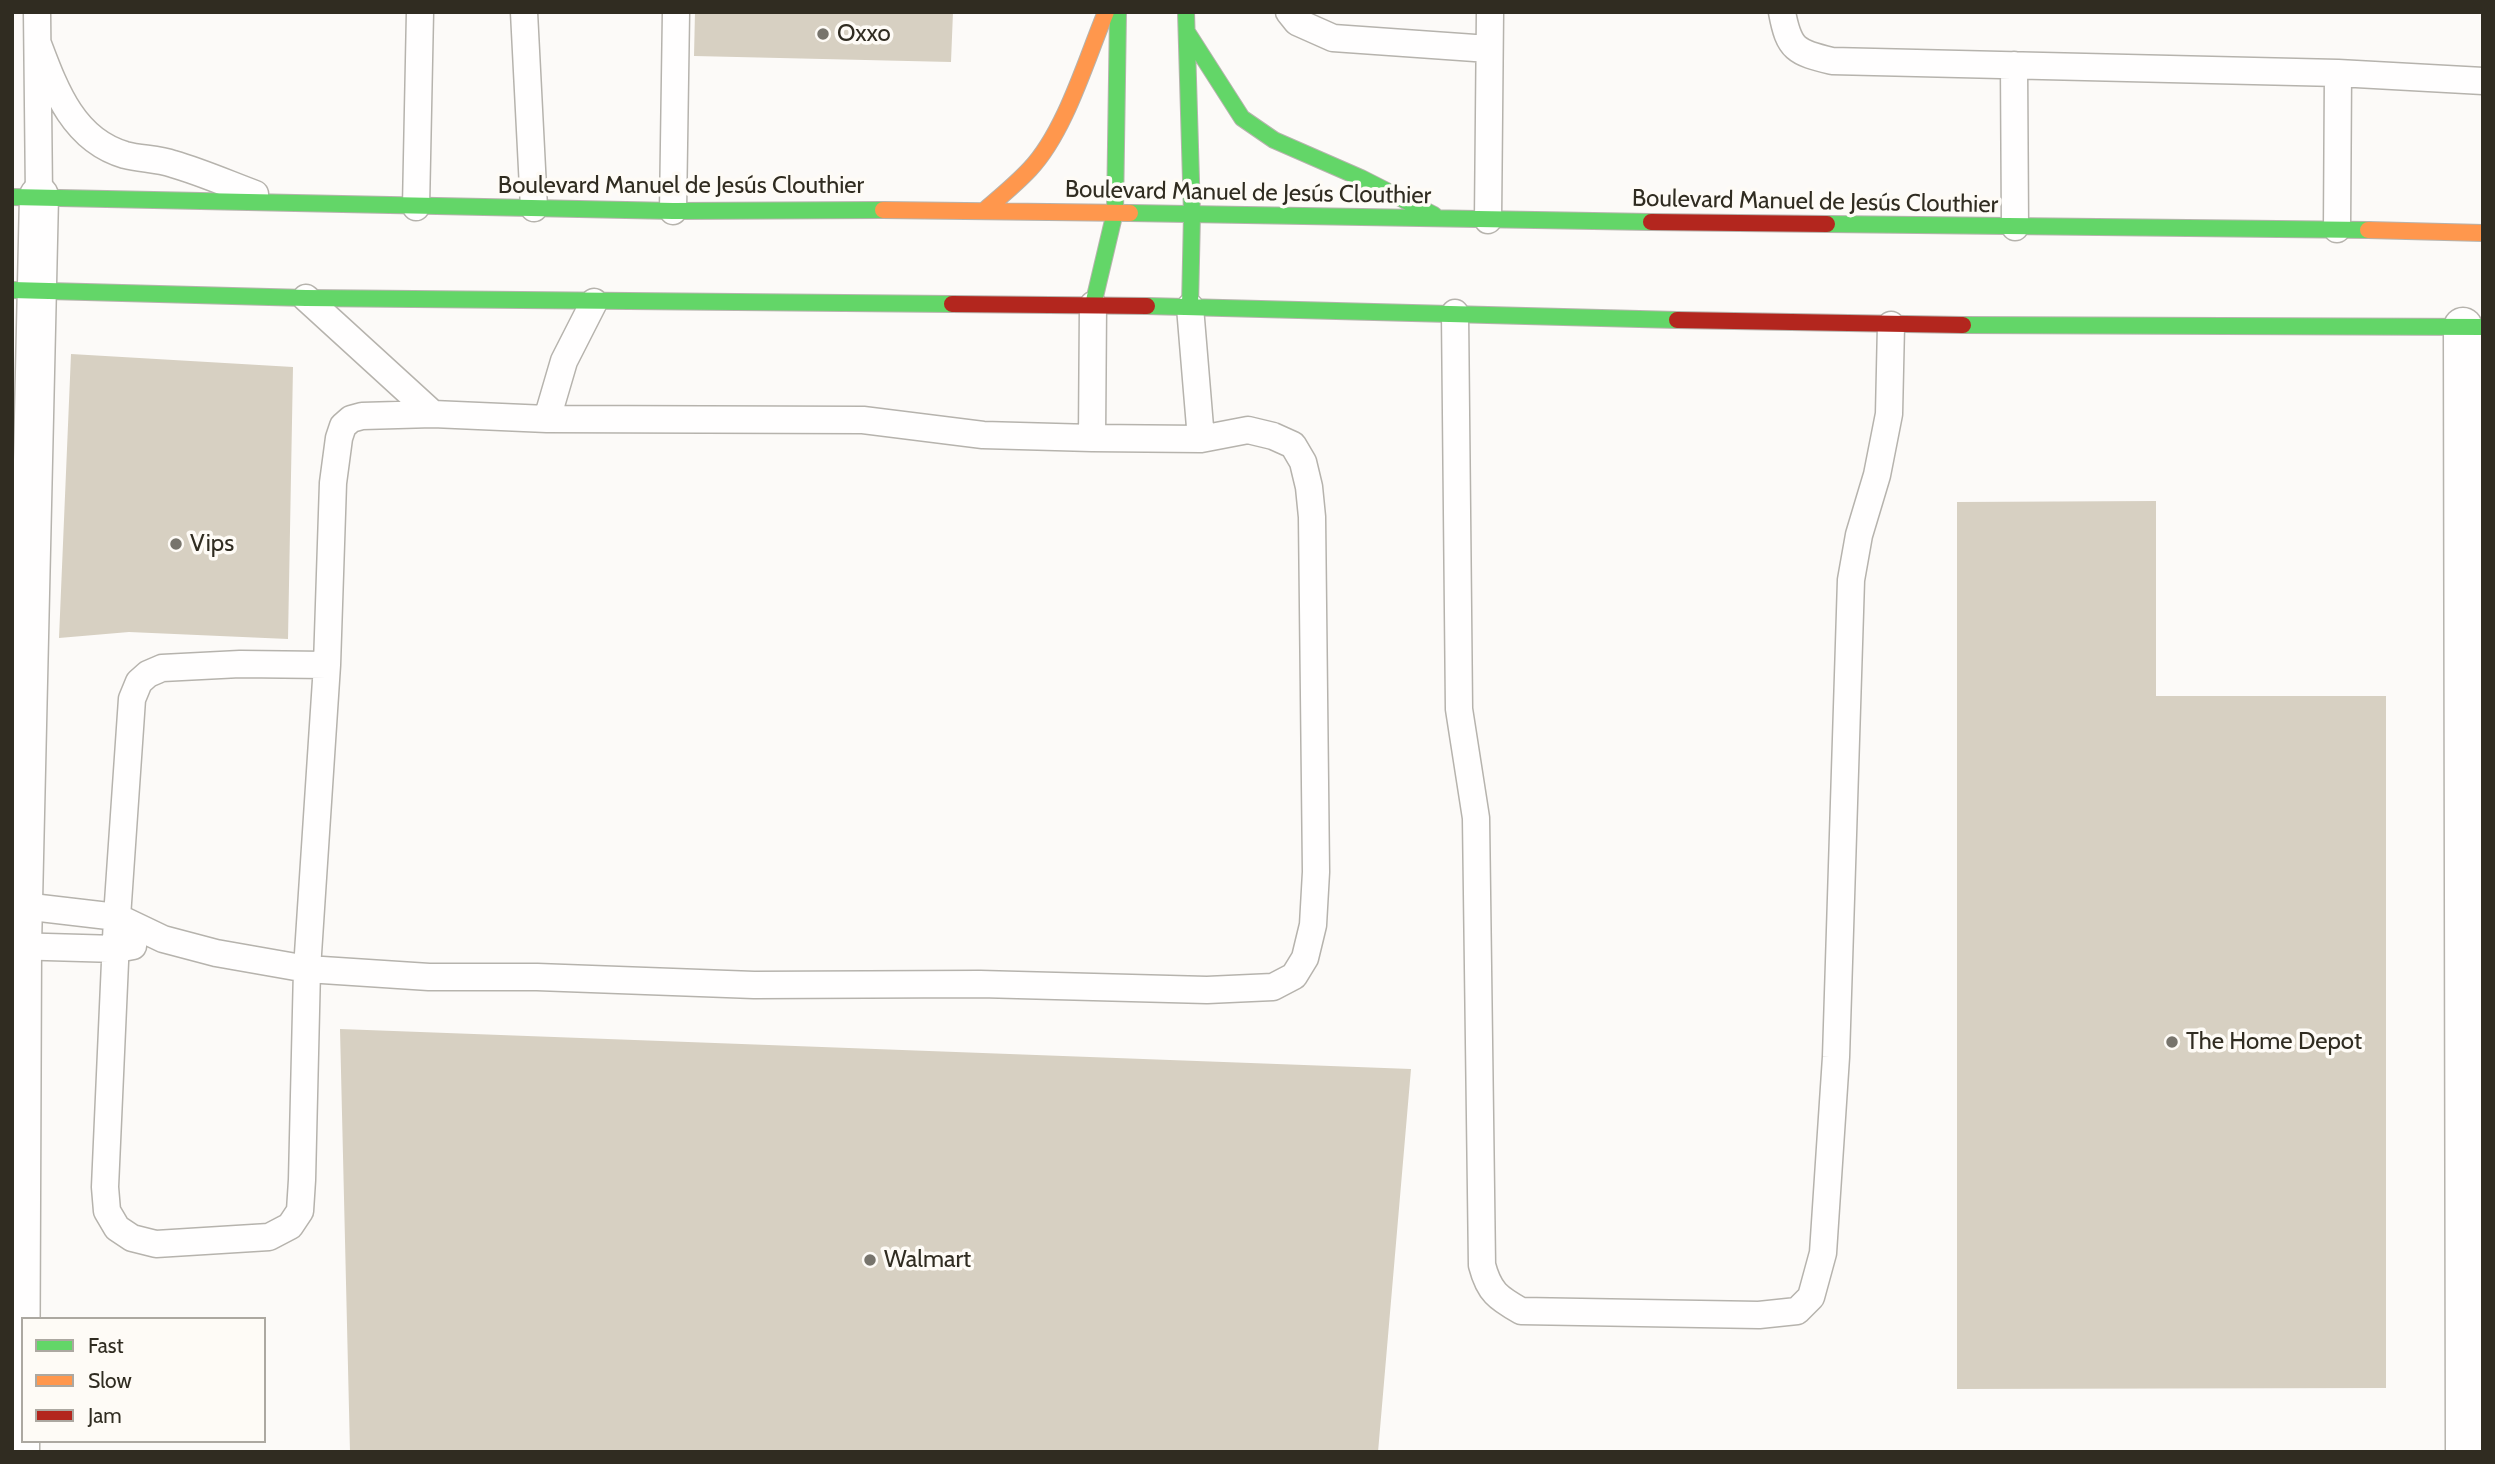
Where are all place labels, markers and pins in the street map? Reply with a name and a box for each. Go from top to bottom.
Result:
place label: Oxxo [837,20,891,48]
marker: Oxxo [815,26,831,42]
place label: Vips [190,530,234,558]
marker: Vips [168,536,184,552]
place label: The Home Depot [2186,1028,2362,1056]
marker: The Home Depot [2164,1034,2180,1050]
place label: Walmart [884,1246,971,1274]
marker: Walmart [862,1252,878,1268]

